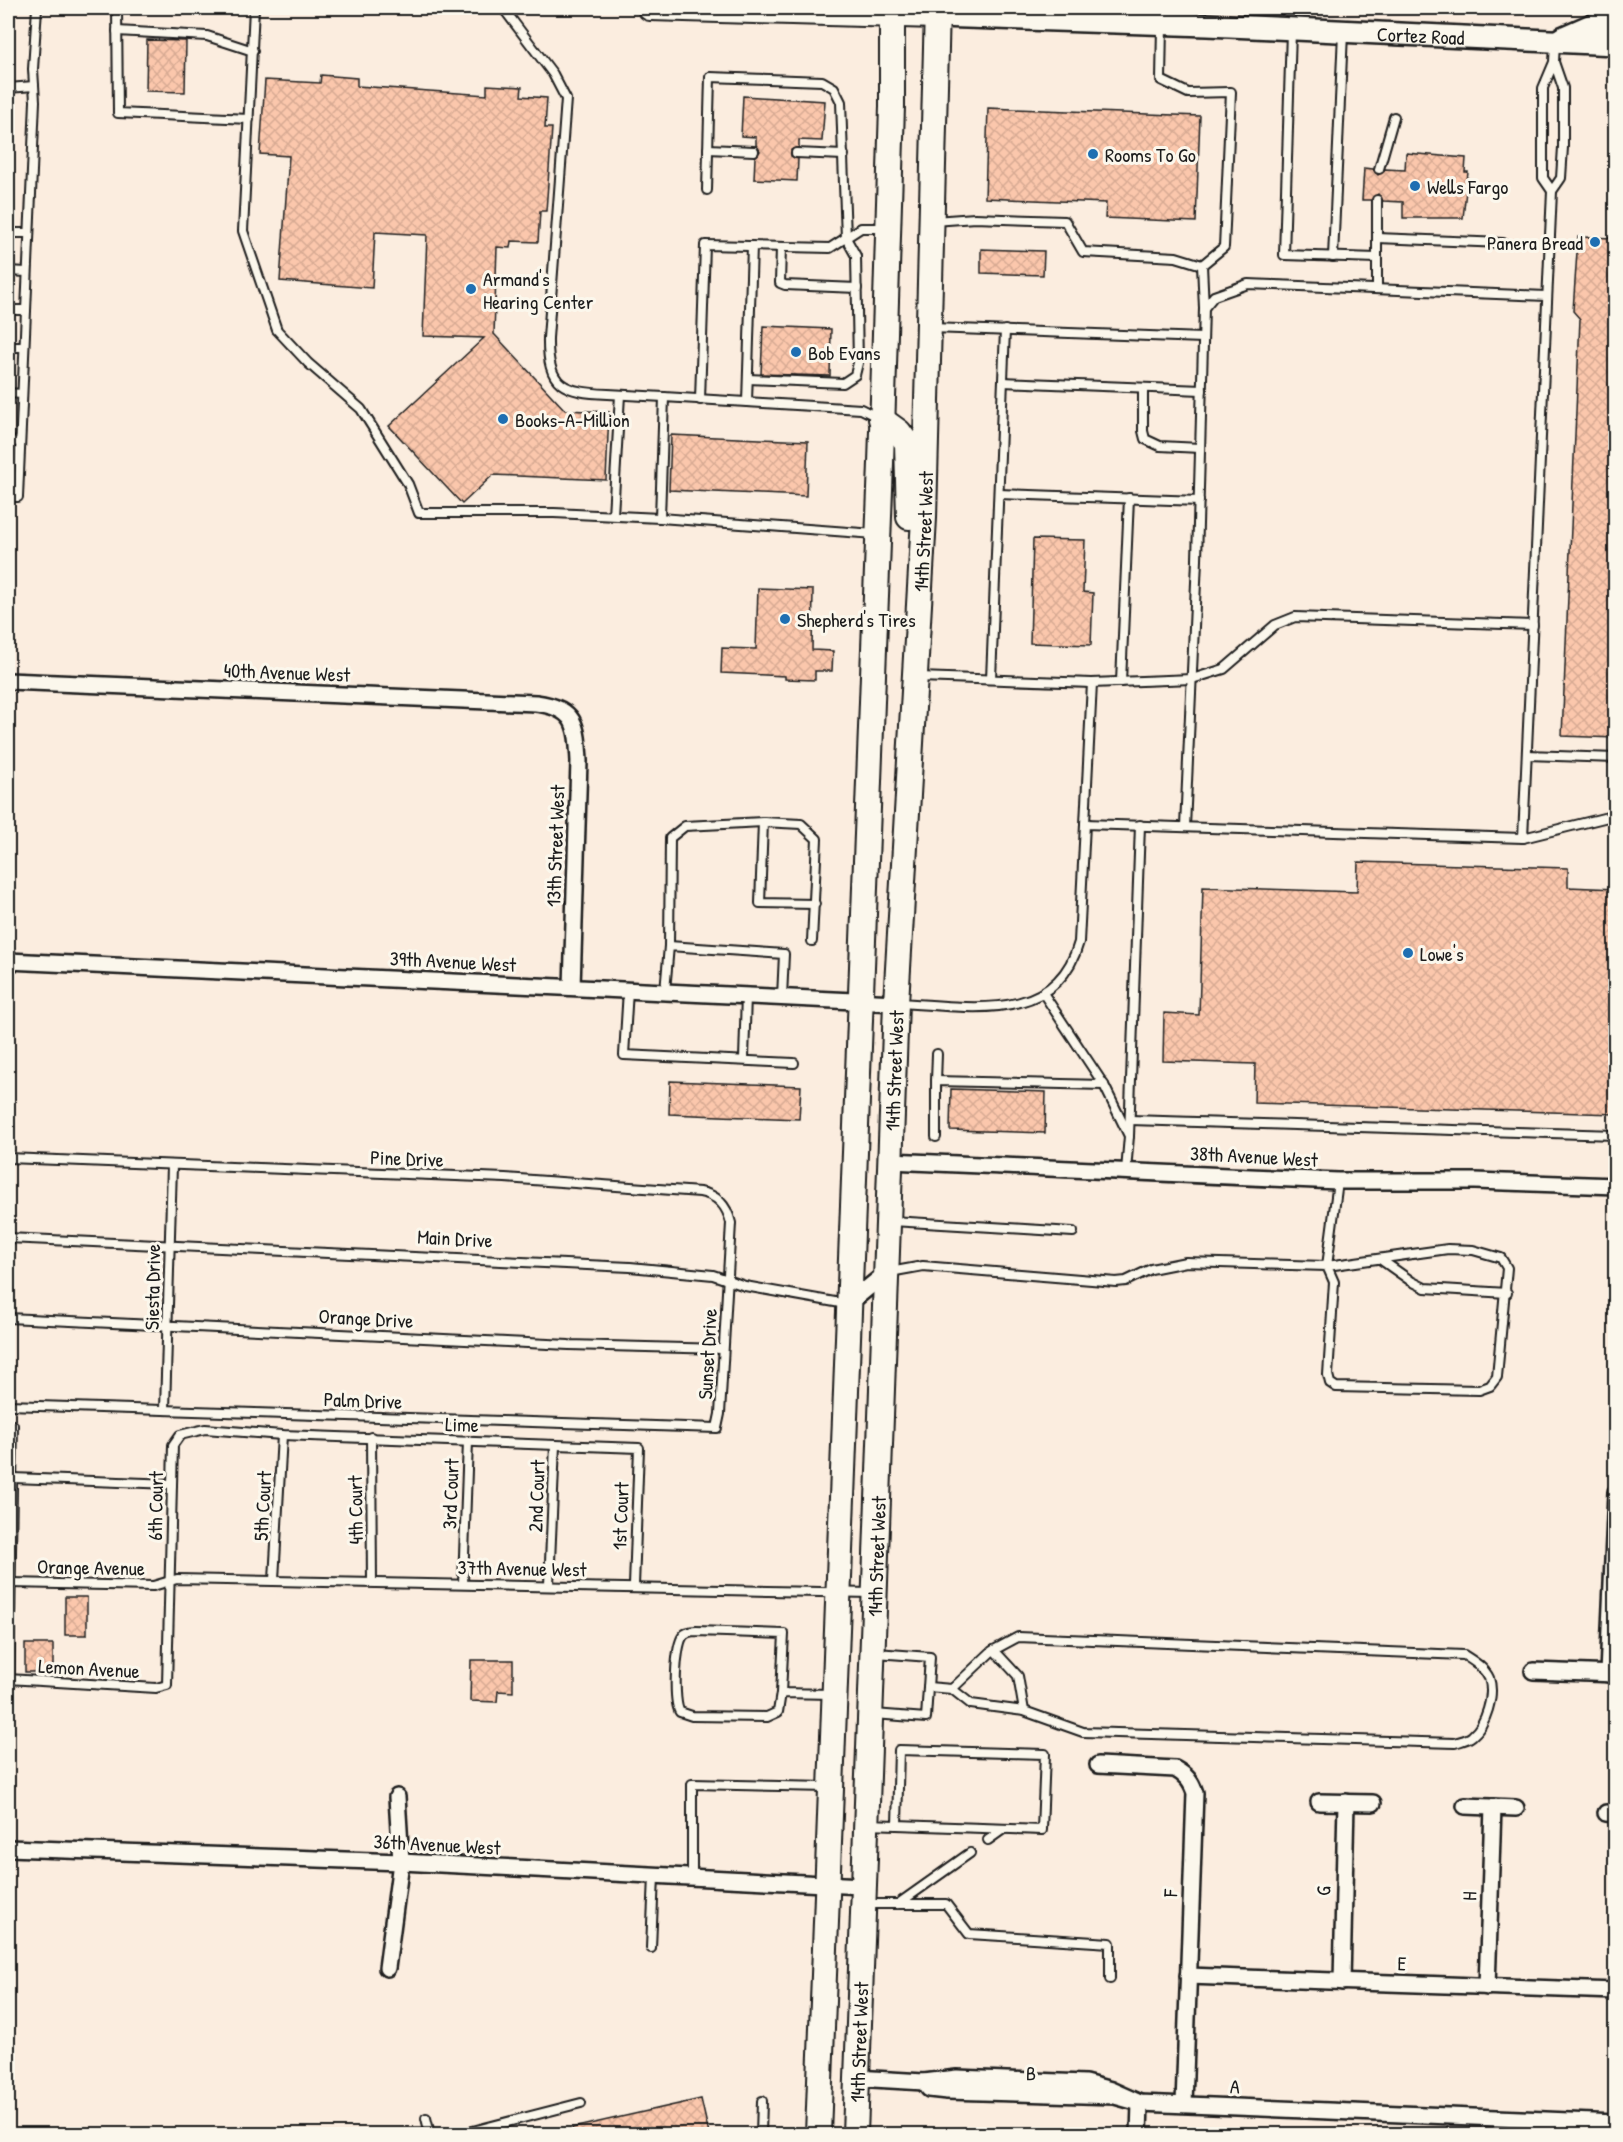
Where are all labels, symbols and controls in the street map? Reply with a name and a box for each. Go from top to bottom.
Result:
street label: Cortez Road [1376,19,1465,50]
place label: Rooms To Go [1105,141,1196,168]
marker: Rooms To Go [1086,147,1100,161]
place label: Wells Fargo [1427,173,1508,200]
marker: Wells Fargo [1408,179,1422,193]
place label: Panera Bread [1487,229,1583,256]
marker: Panera Bread [1588,235,1602,249]
place label: Armand's Hearing Center [483,265,594,315]
marker: Armand's Hearing Center [464,282,478,296]
place label: Bob Evans [808,339,881,366]
marker: Bob Evans [789,345,803,359]
place label: Books-A-Million [515,406,630,433]
marker: Books-A-Million [496,412,510,426]
street label: 14th Street West [906,470,939,593]
place label: Shepherd's Tires [797,606,916,633]
marker: Shepherd's Tires [778,612,792,626]
street label: 40th Avenue West [223,656,352,688]
street label: 13th Street West [539,783,571,907]
place label: Lowe's [1420,940,1464,967]
street label: 39th Avenue West [389,944,518,978]
marker: Lowe's [1401,946,1415,960]
street label: 14th Street West [878,1009,909,1132]
street label: 38th Avenue West [1190,1139,1320,1173]
street label: Pine Drive [370,1143,444,1173]
street label: Main Drive [417,1223,493,1253]
street label: Siesta Drive [138,1244,166,1330]
street label: Orange Drive [318,1302,414,1334]
street label: Sunset Drive [691,1308,723,1400]
street label: Palm Drive [323,1385,403,1415]
street label: Lime [445,1410,479,1438]
street label: 3rd Court [435,1457,465,1530]
street label: 2nd Court [521,1458,551,1533]
street label: 5th Court [247,1469,277,1542]
street label: 6th Court [141,1470,169,1541]
street label: 4th Court [341,1474,369,1545]
street label: 1st Court [605,1480,635,1550]
street label: 14th Street West [860,1494,892,1617]
street label: Orange Avenue [37,1553,145,1581]
street label: 37th Avenue West [457,1553,588,1583]
street label: Lemon Avenue [38,1652,140,1684]
street label: 36th Avenue West [373,1827,502,1861]
street label: G [1309,1885,1337,1896]
street label: F [1156,1888,1184,1898]
street label: H [1455,1891,1483,1901]
street label: E [1397,1949,1407,1977]
street label: 14th Street West [843,1980,874,2103]
street label: B [1025,2059,1037,2087]
street label: A [1230,2072,1241,2100]

